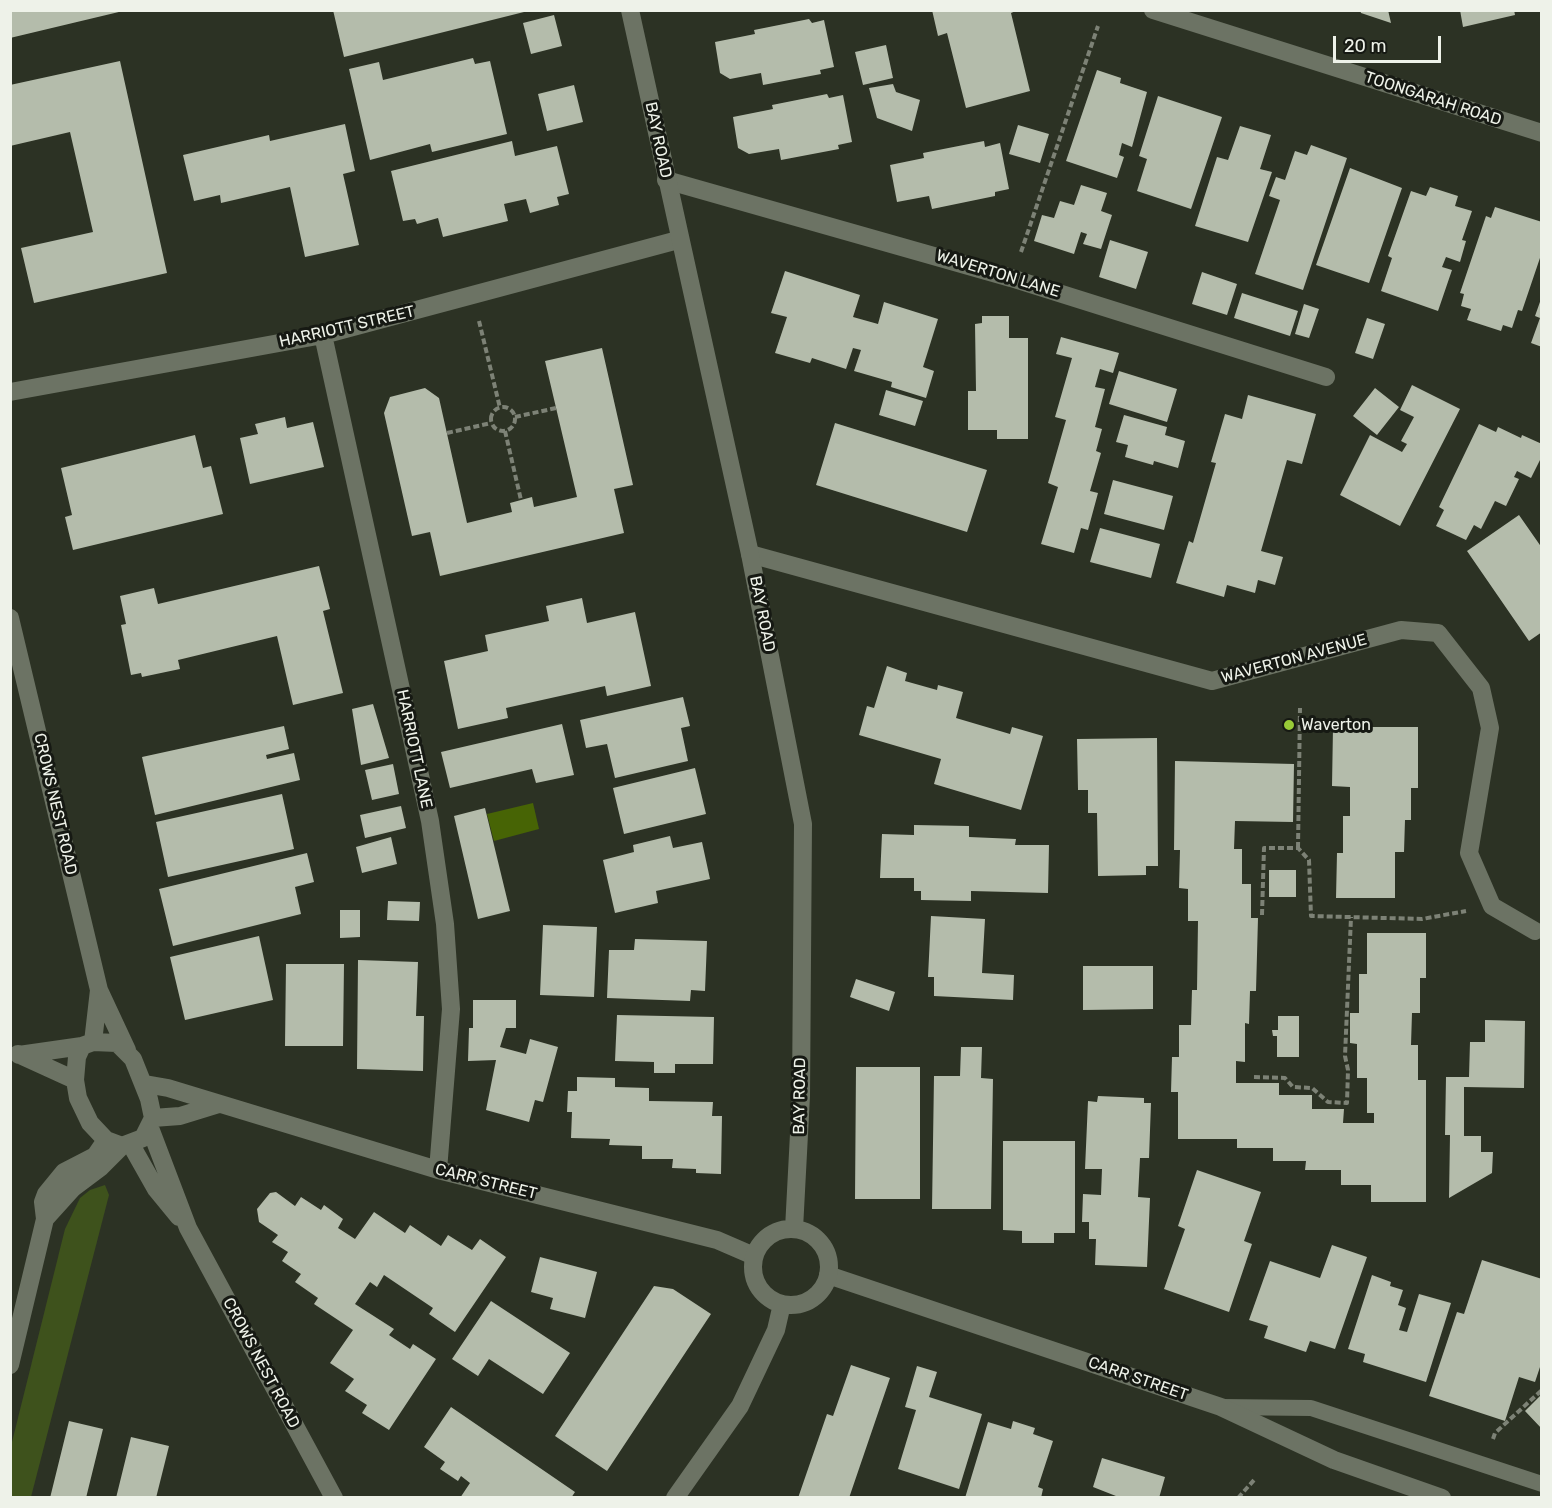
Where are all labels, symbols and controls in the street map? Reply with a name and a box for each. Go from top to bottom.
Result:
scale bar [1336,24,1444,62]
text: 20 m [1344,35,1386,57]
street label: TOONGARAH ROAD [1362,68,1504,130]
street label: BAY ROAD [641,100,675,180]
street label: WAVERTON LANE [934,246,1062,302]
street label: HARRIOTT STREET [277,302,417,352]
street label: BAY ROAD [745,574,779,654]
street label: WAVERTON AVENUE [1219,630,1369,688]
street label: HARRIOTT LANE [392,688,436,810]
place label: Waverton [1301,715,1371,735]
marker: Waverton [1282,718,1296,732]
street label: CROWS NEST ROAD [29,731,81,877]
street label: BAY ROAD [790,1057,810,1135]
street label: CARR STREET [433,1160,539,1204]
street label: CROWS NEST ROAD [218,1294,304,1432]
street label: CARR STREET [1086,1353,1190,1405]

